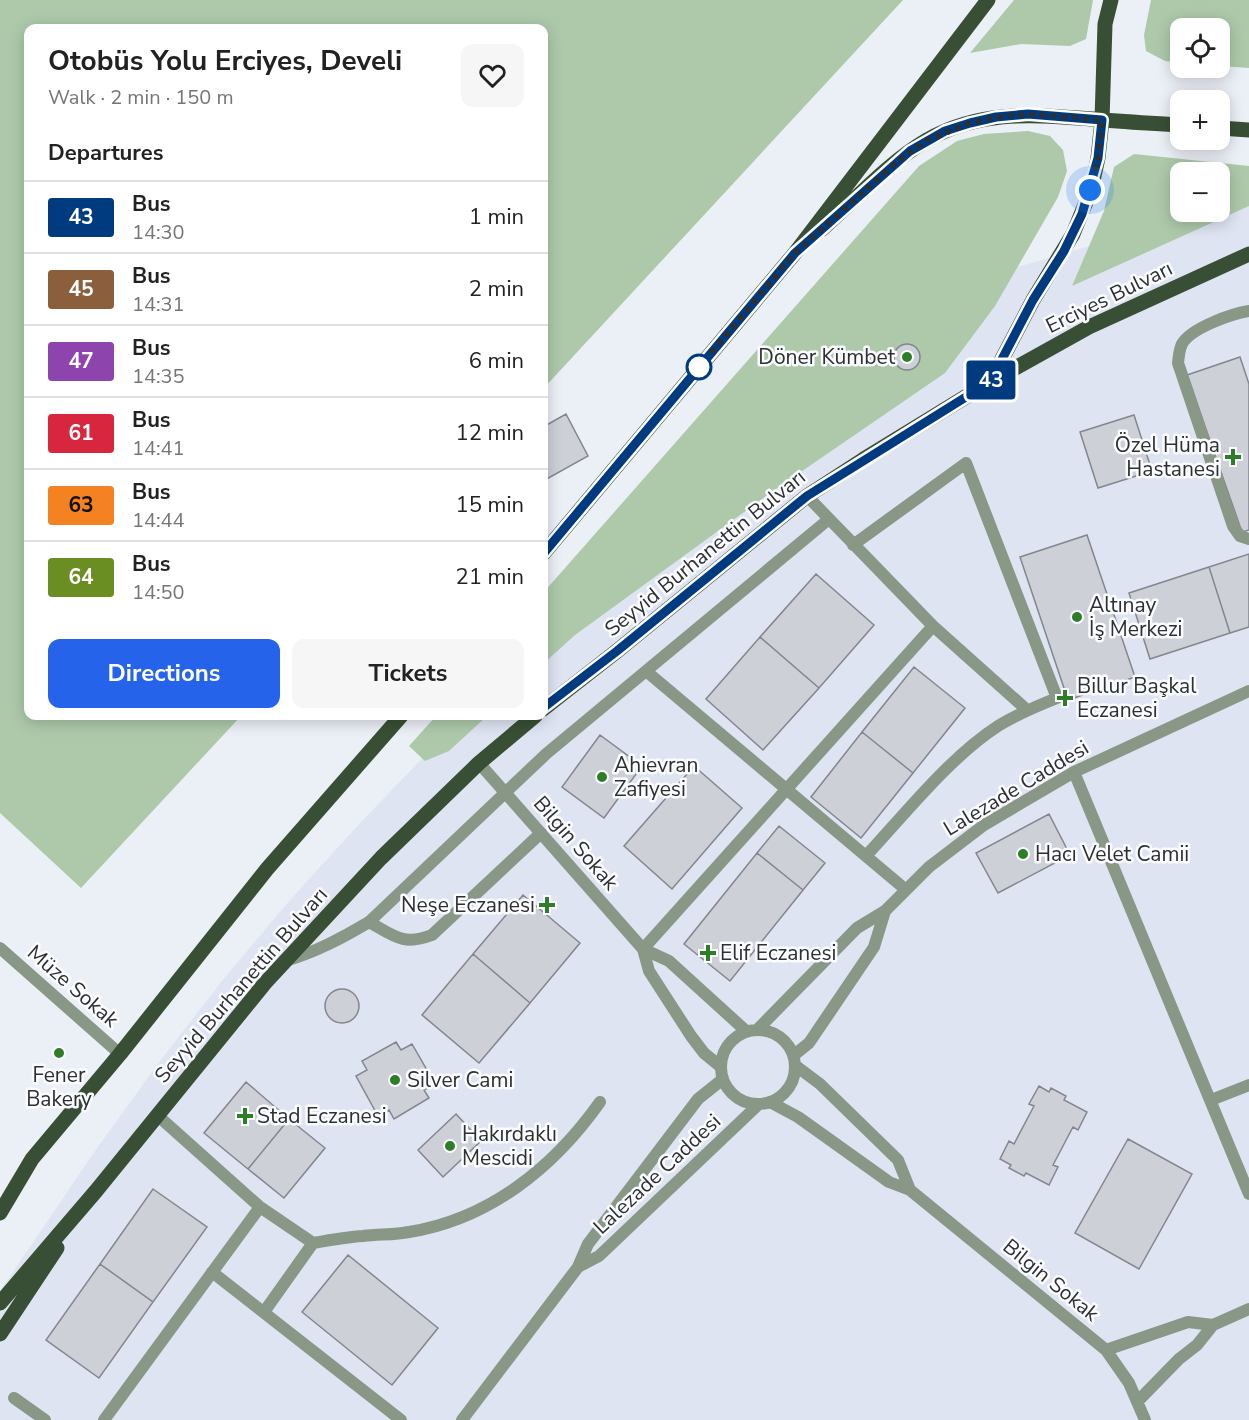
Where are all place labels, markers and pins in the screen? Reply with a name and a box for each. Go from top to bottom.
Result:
place label: Döner Kümbet [758,343,896,371]
marker: Döner Kümbet [900,350,914,364]
unlabelled marker [686,354,712,380]
place label: Özel Hüma Hastanesi [1115,431,1220,483]
marker: Özel Hüma Hastanesi [1224,448,1242,466]
place label: Altınay İş Merkezi [1089,591,1182,643]
marker: Altınay İş Merkezi [1070,610,1084,624]
place label: Billur Başkal Eczanesi [1077,672,1197,724]
marker: Billur Başkal Eczanesi [1058,691,1072,705]
place label: Ahievran Zafiyesi [614,751,698,803]
marker: Ahievran Zafiyesi [595,770,609,784]
place label: Hacı Velet Camii [1035,840,1189,868]
marker: Hacı Velet Camii [1016,847,1030,861]
place label: Neşe Eczanesi [401,891,535,919]
marker: Neşe Eczanesi [540,898,554,912]
place label: Elif Eczanesi [720,939,836,967]
marker: Elif Eczanesi [701,946,715,960]
marker: Fener Bakery [52,1046,66,1060]
place label: Fener Bakery [26,1061,92,1113]
place label: Silver Cami [407,1066,513,1094]
marker: Silver Cami [388,1073,402,1087]
place label: Stad Eczanesi [257,1102,387,1130]
marker: Stad Eczanesi [238,1109,252,1123]
place label: Hakırdaklı Mescidi [462,1120,557,1172]
marker: Hakırdaklı Mescidi [443,1139,457,1153]

